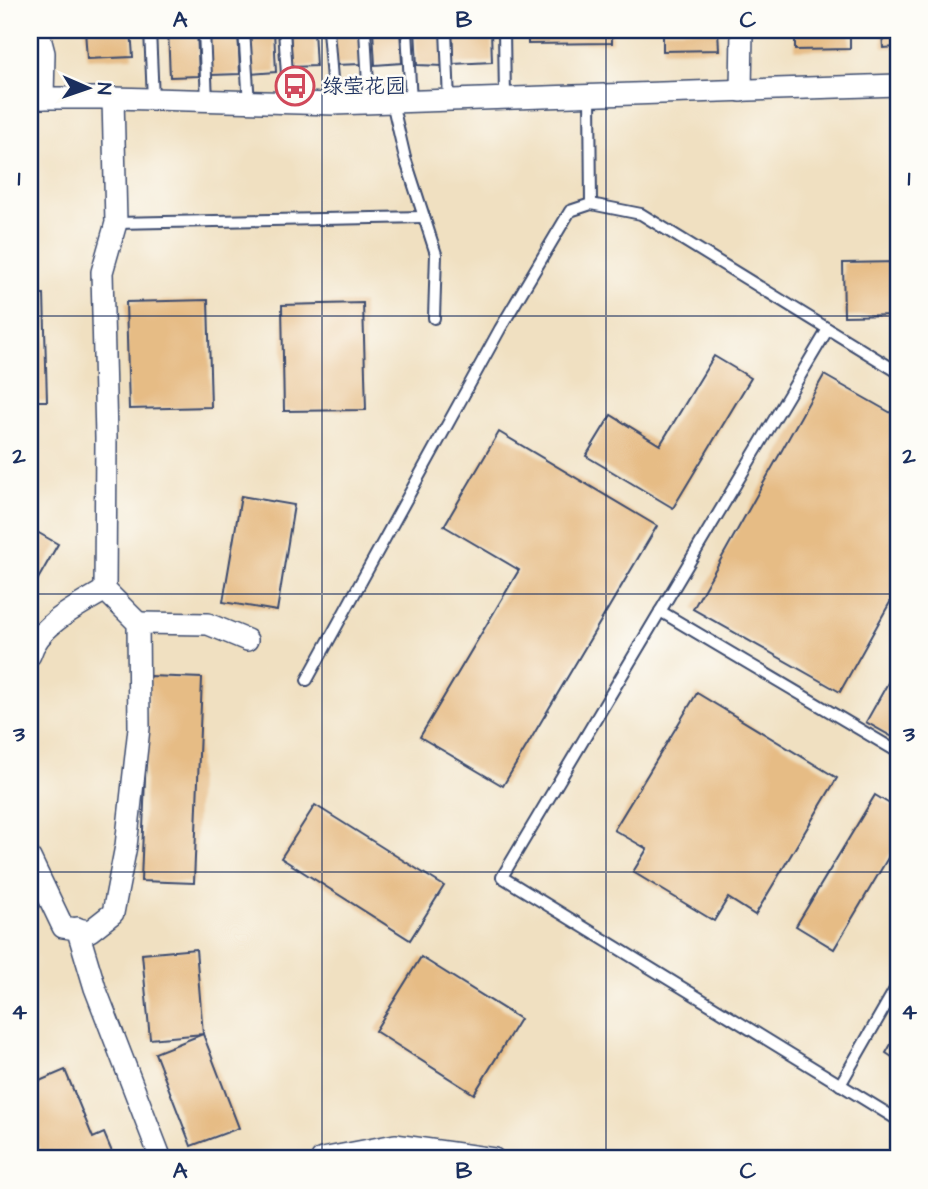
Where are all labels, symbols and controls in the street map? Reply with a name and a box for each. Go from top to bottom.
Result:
text: A [173,4,188,36]
text: B [456,4,473,36]
text: C [740,4,757,36]
north arrow [52,52,122,122]
bus stop icon: 绿莹花园 [274,65,316,107]
place label: 绿莹花园 [322,72,406,101]
text: N [90,82,117,95]
text: 1 [18,162,21,194]
text: 1 [908,162,911,194]
text: 2 [11,440,26,472]
text: 2 [901,440,916,472]
text: 3 [12,718,25,750]
text: 3 [902,718,915,750]
text: 4 [11,996,27,1028]
text: 4 [901,996,917,1028]
text: A [173,1155,188,1187]
text: B [456,1155,473,1187]
text: C [740,1155,757,1187]

